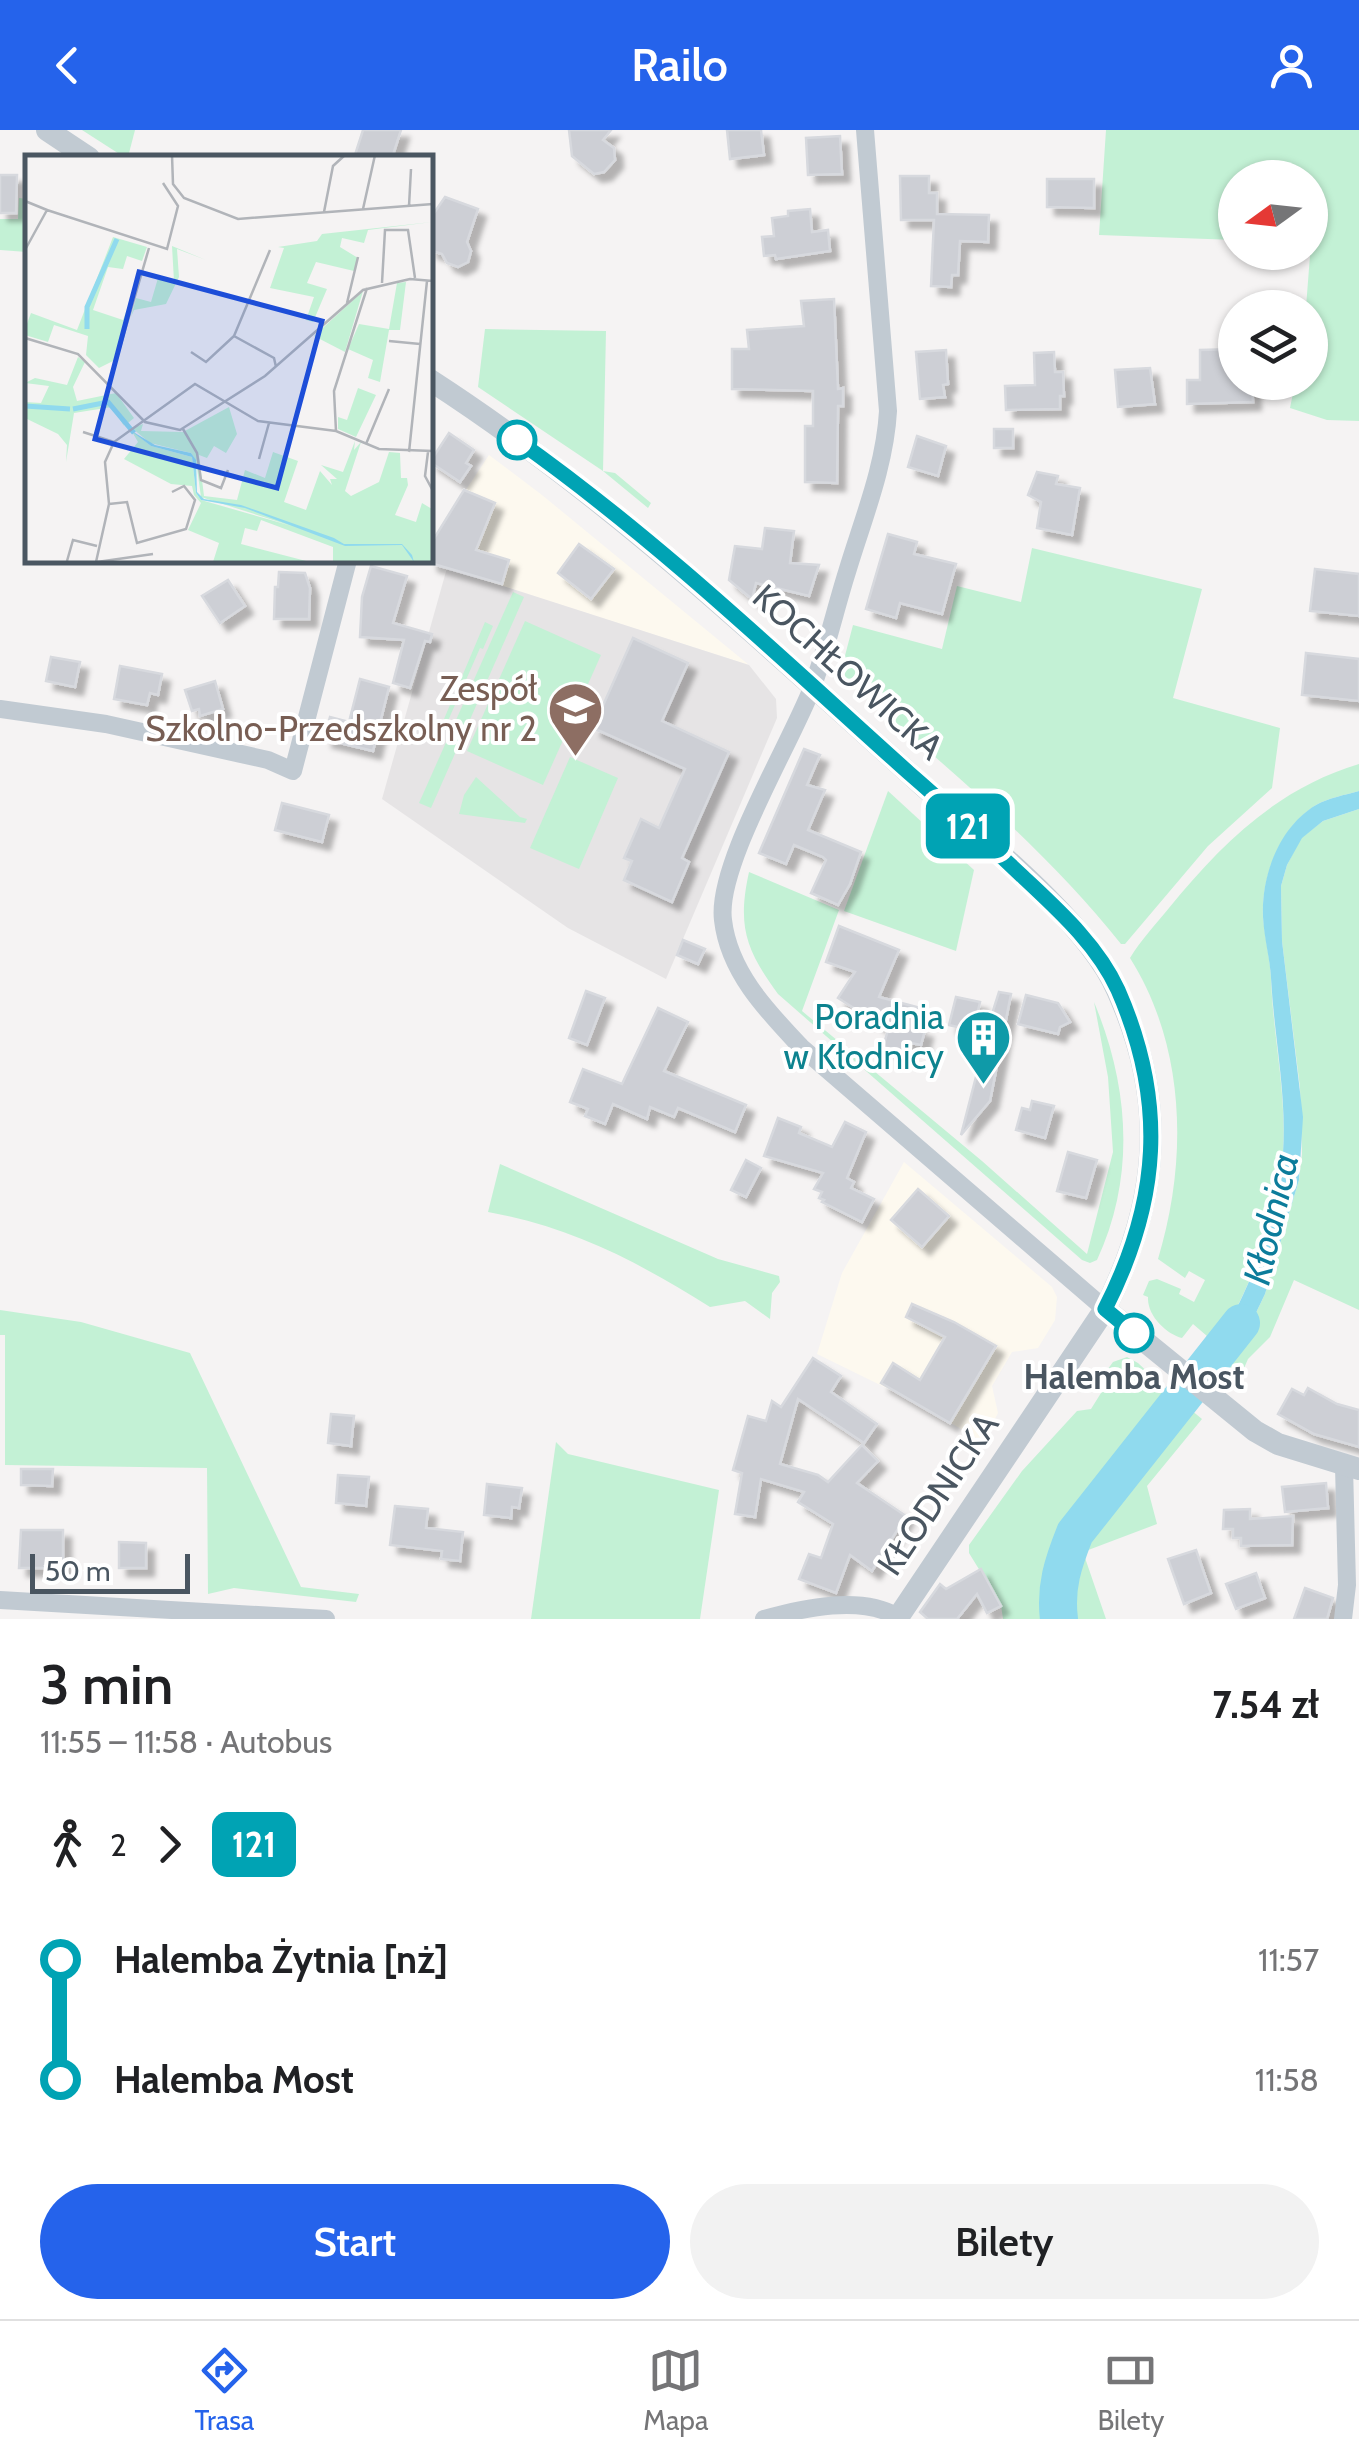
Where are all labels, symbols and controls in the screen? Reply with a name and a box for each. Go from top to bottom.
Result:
icon: back [40,38,95,93]
text: Railo [631,38,728,92]
icon: person [1264,38,1319,93]
inset map [25,155,432,562]
north arrow [1218,160,1328,270]
map controls [1218,160,1328,400]
button: layers [1218,290,1328,400]
unlabelled marker [498,421,536,459]
street label: KOCHŁOWICKA [744,575,953,769]
place label: Zespół Szkolno-Przedszkolny nr 2 [145,667,538,750]
school or university icon: Zespół Szkolno-Przedszkolny nr 2 [546,679,606,758]
line badge: 121 [910,794,1026,858]
text: 121 [946,805,990,848]
place label: Poradnia w Kłodnicy [783,995,944,1078]
building icon: Poradnia w Kłodnicy [953,1007,1013,1086]
water label: Kłodnica [1233,1149,1308,1289]
marker: Halemba Most [1115,1314,1153,1352]
place label: Halemba Most [1024,1355,1244,1398]
street label: KŁODNICKA [868,1404,1008,1583]
scale bar [30,1549,190,1594]
text: 50 m [45,1554,111,1588]
text: 3 min [40,1651,173,1718]
text: 7.54 zł [1212,1681,1319,1728]
text: 11:55 – 11:58 · Autobus [40,1722,332,1761]
icon: walk [40,1817,95,1872]
icon: forward [142,1817,197,1872]
text: 121 [232,1823,276,1866]
text: 2 [110,1825,127,1864]
text: Halemba Żytnia [nż] [114,1936,448,1983]
text: 11:57 [1258,1940,1319,1979]
text: Halemba Most [114,2056,354,2103]
text: 11:58 [1255,2060,1319,2099]
button: Start [40,2184,670,2299]
button: Bilety [690,2184,1319,2299]
tab: Trasa [195,2343,254,2437]
tab: Mapa [643,2343,708,2437]
tab: Bilety [1098,2343,1164,2437]

